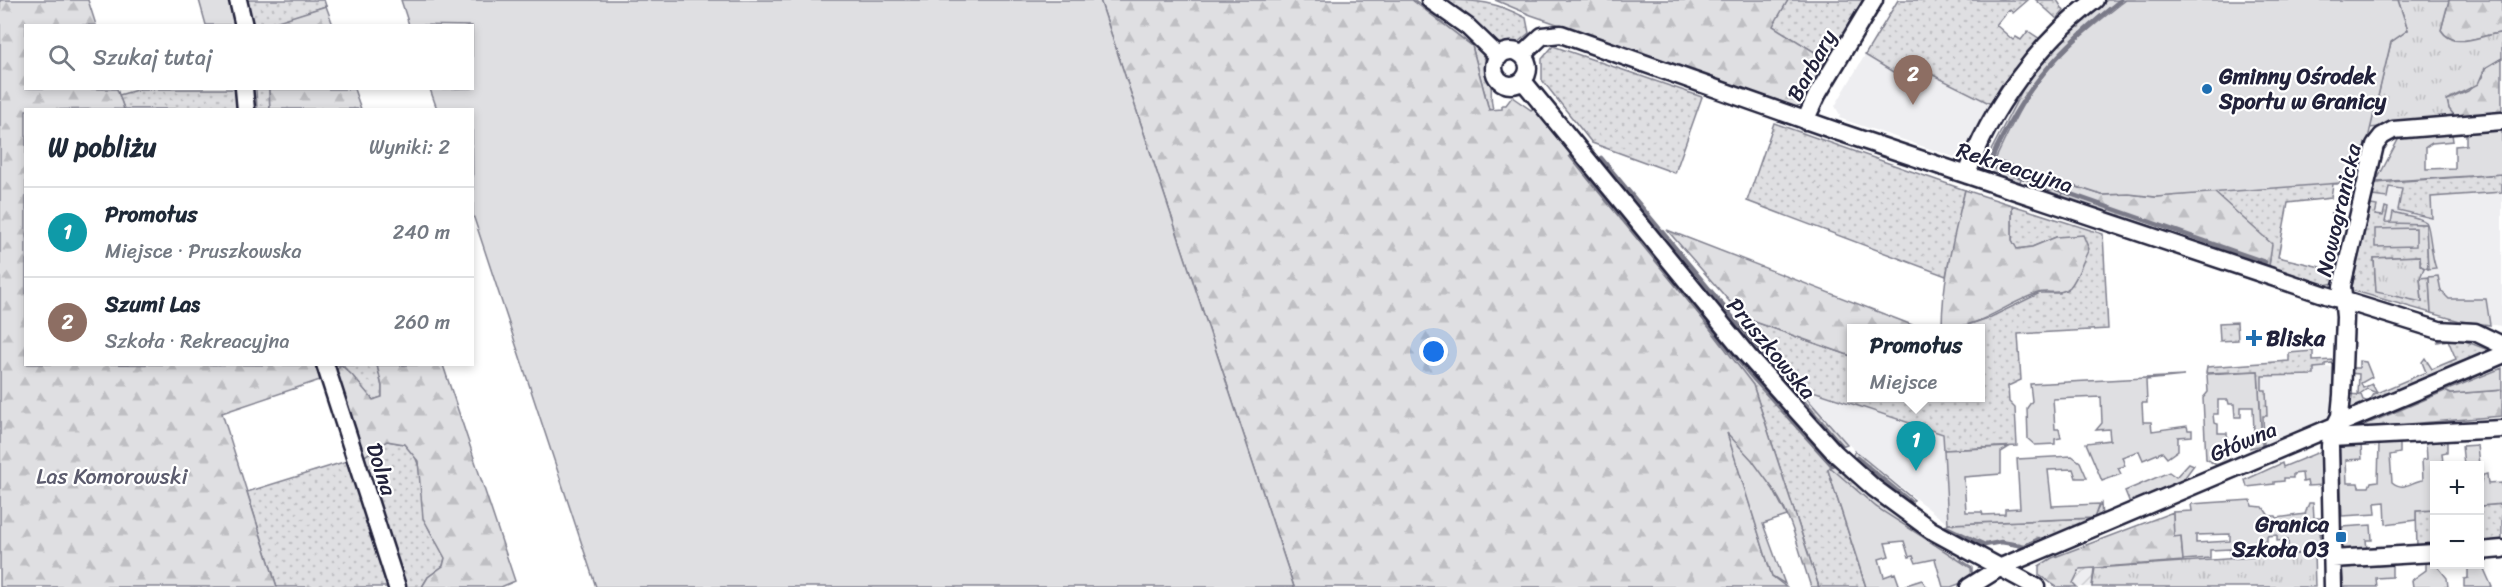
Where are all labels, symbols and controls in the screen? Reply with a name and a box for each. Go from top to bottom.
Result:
street label: Barbary [1776,22,1847,108]
search box [24,24,474,90]
text: Szukaj tutaj [93,38,212,77]
icon: search [45,41,78,74]
pin: 2 [1894,56,1932,105]
place label: Gminny Ośrodek Sportu w Granicy [2218,57,2387,121]
marker: Gminny Ośrodek Sportu w Granicy [2200,82,2214,96]
text: W pobliżu [48,124,157,170]
text: Wyniki: 2 [369,130,450,165]
street label: Rekreacyjna [1952,130,2078,205]
street label: Nowogranicka [2304,139,2373,281]
text: Promotus [105,195,197,234]
text: 1 [63,215,72,250]
text: 240 m [393,215,450,250]
text: Miejsce · Pruszkowska [105,234,301,269]
text: Szumi Las [105,285,200,324]
street label: Pruszkowska [1717,288,1827,409]
text: 2 [62,305,73,340]
text: 260 m [394,305,450,340]
place label: Bliska [2266,319,2326,358]
text: Szkoła · Rekreacyjna [105,324,290,359]
popup [1847,324,1985,402]
text: Promotus [1870,326,1962,365]
marker: Bliska [2247,331,2261,345]
your location [1419,337,1448,366]
text: Miejsce [1870,365,1937,400]
street label: Główna [2203,410,2283,473]
pin: 1 [1896,422,1936,471]
street label: Dolna [355,438,409,502]
park label: Las Komorowski [36,457,189,496]
map controls [2430,461,2484,569]
button: + [2430,461,2484,515]
place label: Granica Szkoła 03 [2231,505,2330,569]
button: − [2430,515,2484,569]
marker: Granica Szkoła 03 [2334,530,2348,544]

